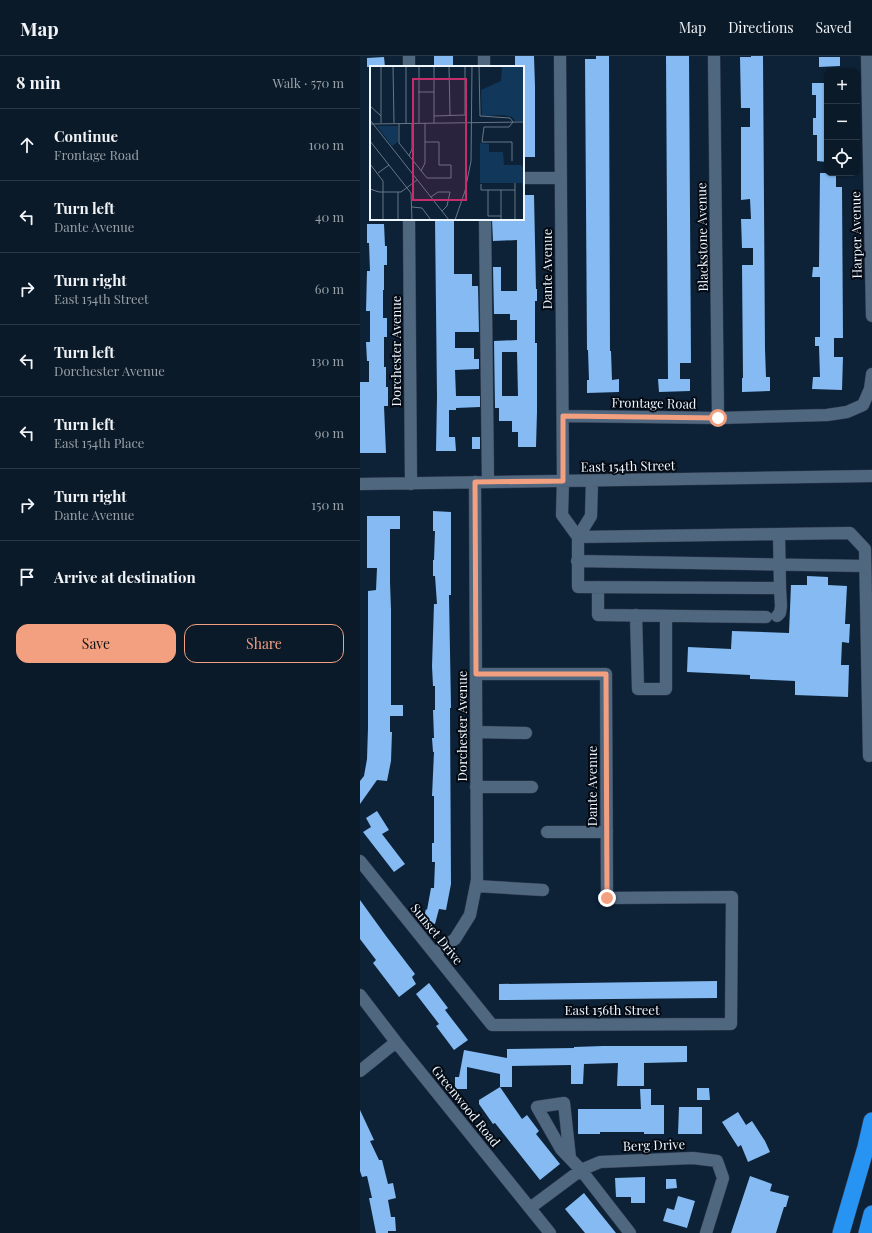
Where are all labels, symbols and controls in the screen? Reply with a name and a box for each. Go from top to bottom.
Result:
text: Map [20,15,59,41]
text: Map [679,18,706,37]
text: Directions [728,18,794,37]
text: Saved [816,18,852,37]
inset map [370,66,524,220]
map controls [824,68,860,176]
button: + [824,68,860,104]
text: 8 min [16,71,61,93]
text: Walk · 570 m [273,74,344,91]
button: − [824,104,860,140]
text: Continue [54,126,118,146]
icon: ahead [16,134,38,156]
text: 100 m [309,136,344,153]
button: locate [824,140,860,176]
text: Frontage Road [54,146,139,163]
street label: Blackstone Avenue [692,182,711,292]
street label: Harper Avenue [846,191,865,279]
text: Turn left [54,198,115,218]
icon: left [16,206,38,228]
text: 40 m [315,208,344,225]
text: Dante Avenue [54,218,134,235]
street label: Dante Avenue [538,228,555,309]
text: Turn right [54,270,127,290]
icon: right [16,278,38,300]
text: 60 m [315,280,344,297]
text: East 154th Street [54,290,149,307]
street label: Dorchester Avenue [387,295,404,406]
text: Turn left [54,342,115,362]
icon: left [16,350,38,372]
text: 130 m [311,352,344,369]
text: Dorchester Avenue [54,362,165,379]
street label: Frontage Road [611,393,697,412]
route start [709,409,727,427]
text: Turn left [54,414,115,434]
icon: left [16,422,38,444]
text: 90 m [315,424,344,441]
text: East 154th Place [54,434,144,451]
street label: East 154th Street [581,456,676,475]
text: Turn right [54,486,127,506]
icon: right [16,494,38,516]
text: 150 m [311,496,344,513]
text: Dante Avenue [54,506,134,523]
icon: arrive [16,566,38,588]
text: Arrive at destination [54,567,196,587]
button: Save [16,624,176,663]
button: Share [184,624,344,663]
street label: Dorchester Avenue [453,670,470,781]
street label: Dante Avenue [583,745,600,826]
route end [598,889,616,907]
street label: Sunset Drive [407,900,468,968]
street label: East 156th Street [565,1001,660,1018]
street label: Greenwood Road [428,1061,505,1150]
street label: Berg Drive [623,1135,686,1154]

